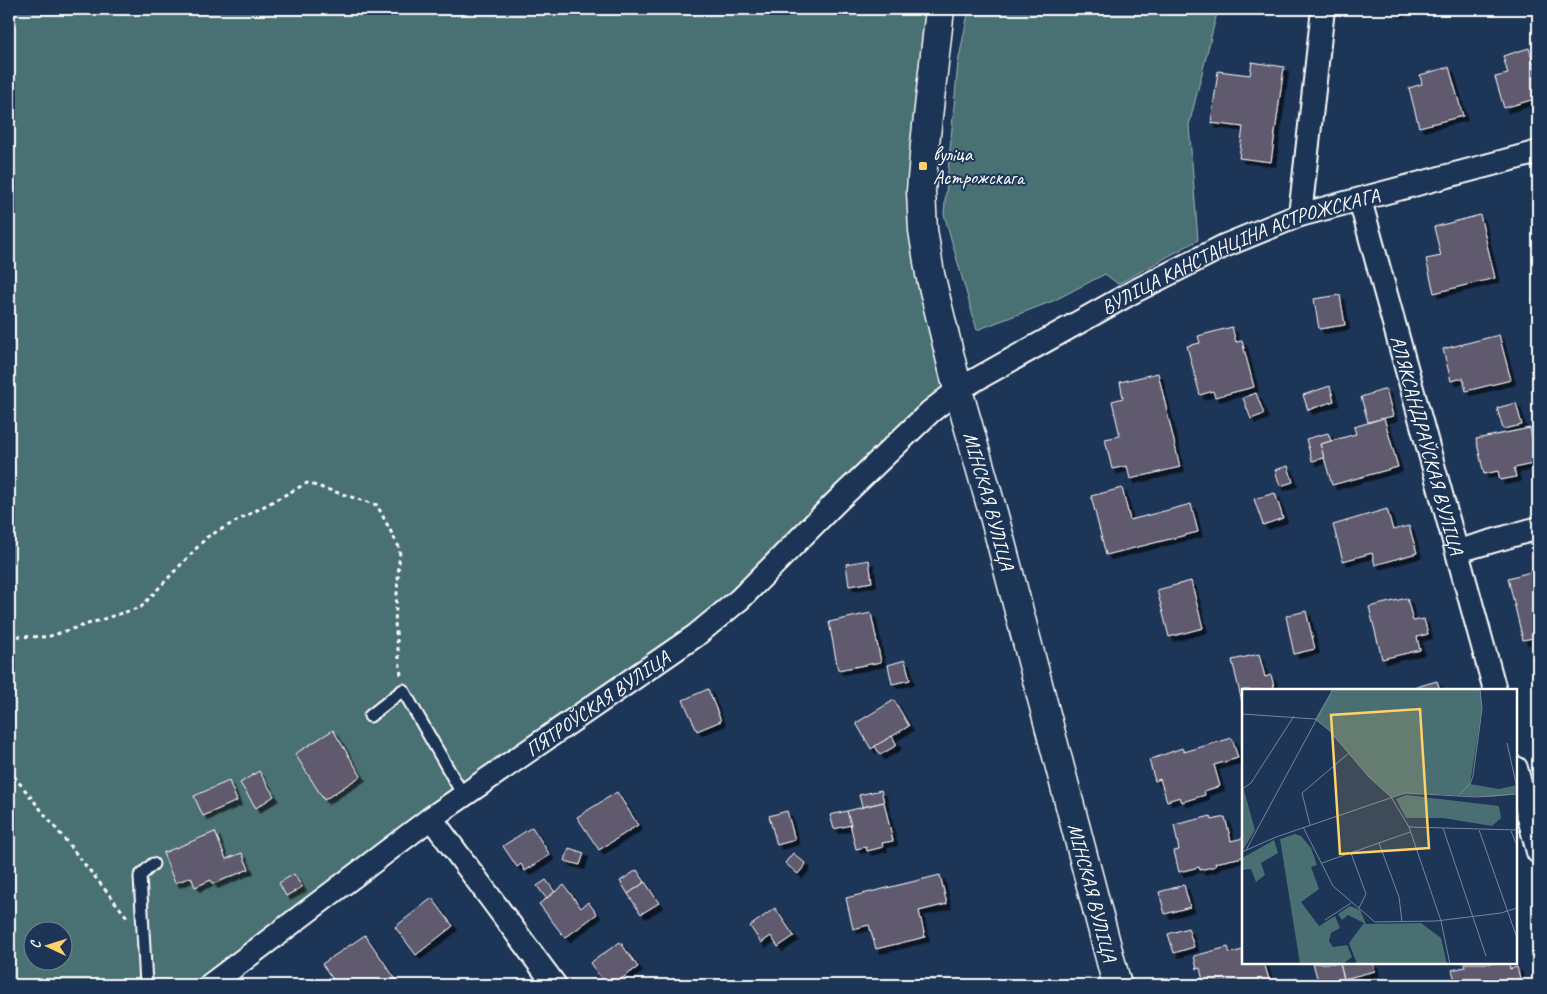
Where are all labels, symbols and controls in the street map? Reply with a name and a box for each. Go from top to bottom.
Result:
place label: вуліца Астрожскага [933,142,1026,190]
marker: вуліца Астрожскага [917,160,929,172]
street label: ВУЛІЦА КАНСТАНЦІНА АСТРОЖСКАГА [1096,182,1383,320]
street label: АЛЯКСАНДРАЎСКАЯ ВУЛІЦА [1385,333,1470,558]
street label: МІНСКАЯ ВУЛІЦА [958,429,1020,573]
street label: ПЯТРОЎСКАЯ ВУЛІЦА [520,644,675,762]
inset map [1242,689,1517,964]
street label: МІНСКАЯ ВУЛІЦА [1063,820,1123,965]
north arrow [22,922,72,972]
text: С [27,939,44,949]

